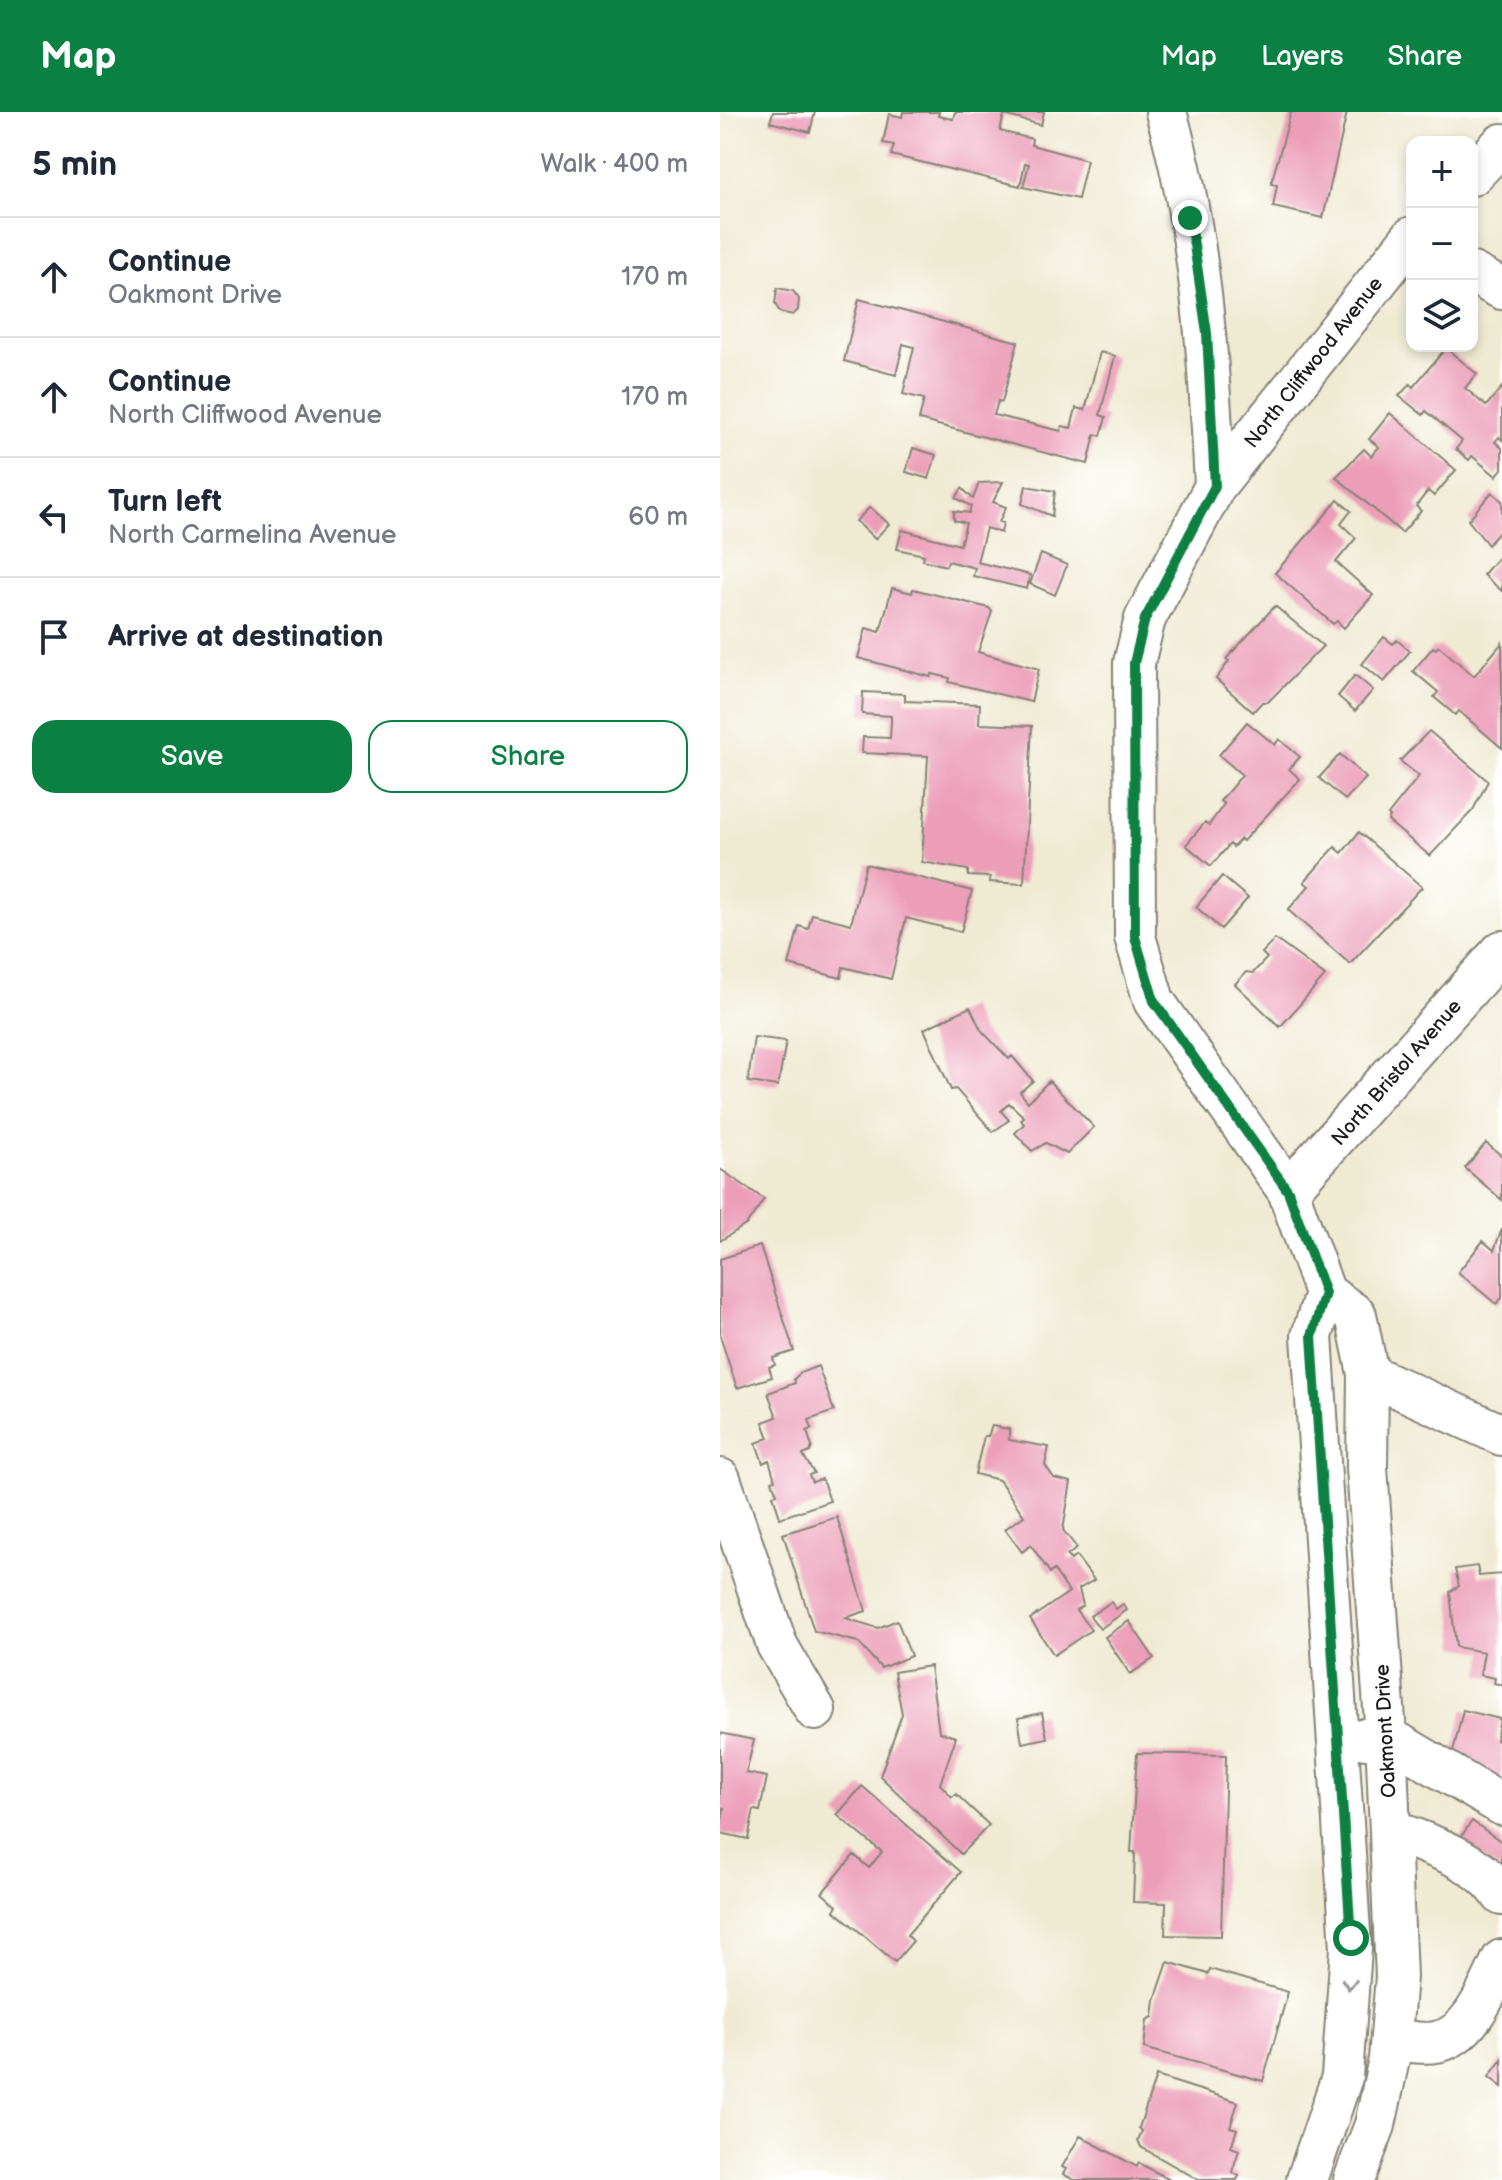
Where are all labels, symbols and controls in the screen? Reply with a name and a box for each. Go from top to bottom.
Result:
text: Map [40,34,116,79]
text: Map [1161,40,1217,73]
text: Layers [1261,40,1344,73]
text: Share [1388,40,1462,73]
map controls [1406,136,1478,352]
button: + [1406,136,1478,208]
text: 5 min [32,144,117,185]
text: Walk · 400 m [541,149,688,180]
route end [1172,200,1208,236]
button: − [1406,208,1478,280]
text: Continue [108,244,231,280]
icon: ahead [32,255,76,299]
text: 170 m [621,262,688,293]
street label: North Cliffwood Avenue [1239,272,1388,453]
text: Oakmont Drive [108,280,282,311]
button: layers [1406,280,1478,352]
text: Continue [108,364,231,400]
icon: ahead [32,375,76,419]
text: 170 m [621,382,688,413]
text: North Cliffwood Avenue [108,400,382,431]
text: Turn left [108,484,222,520]
icon: left [32,495,76,539]
text: 60 m [628,502,688,533]
text: North Carmelina Avenue [108,520,396,551]
icon: arrive [32,615,76,659]
text: Arrive at destination [108,619,384,655]
button: Save [32,720,352,793]
button: Share [368,720,688,793]
street label: North Bristol Avenue [1327,995,1467,1151]
street label: Oakmont Drive [1371,1663,1401,1798]
route start [1333,1920,1369,1956]
one-way arrow [1341,1978,1358,1991]

